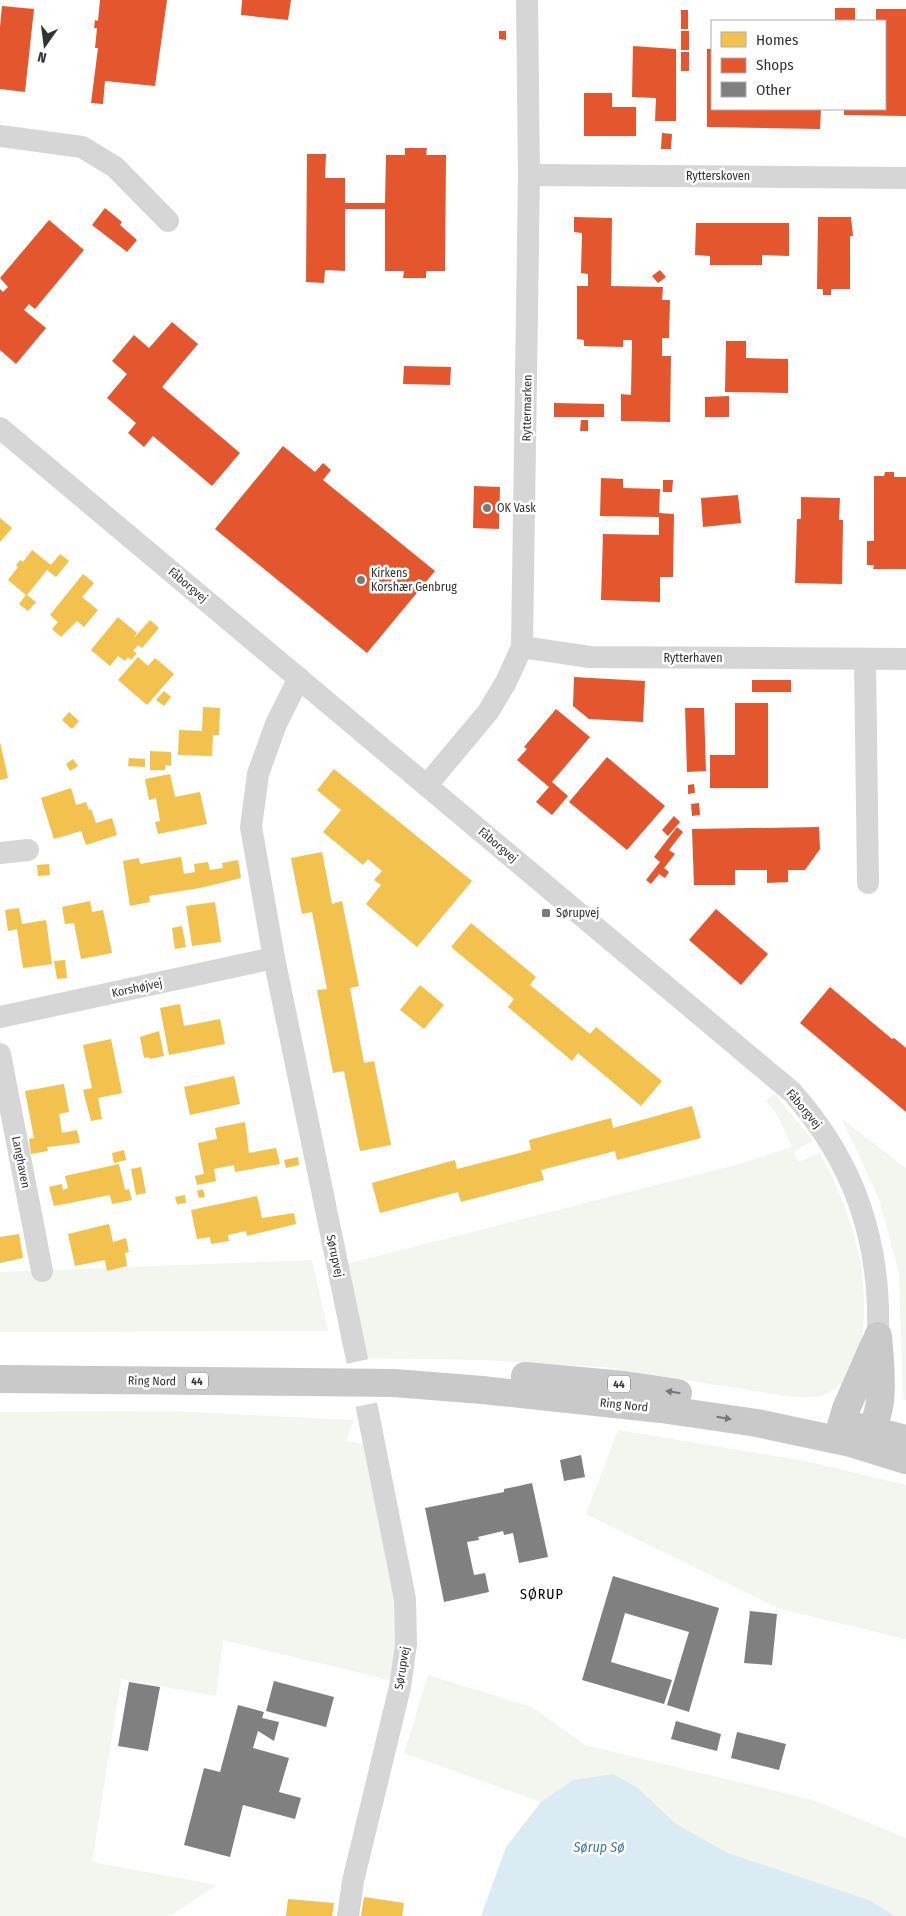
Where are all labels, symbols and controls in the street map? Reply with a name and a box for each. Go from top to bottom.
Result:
north arrow [20,20,70,70]
legend [711,20,886,110]
text: Homes [756,31,798,49]
text: N [36,48,48,66]
text: Shops [756,56,794,74]
text: Other [756,81,792,99]
street label: Rytterskoven [686,169,750,183]
street label: Ryttermarken [519,375,535,441]
place label: OK Vask [497,501,536,515]
marker: OK Vask [481,502,493,514]
street label: Fåborgvej [165,565,211,605]
place label: Kirkens Korshær Genbrug [371,566,457,594]
marker: Kirkens Korshær Genbrug [355,574,367,586]
street label: Rytterhaven [663,651,723,665]
street label: Fåborgvej [475,825,521,865]
place label: Sørupvej [556,906,599,920]
marker: Sørupvej [540,907,552,919]
street label: Korshøjvej [110,976,164,1000]
street label: Fåborgvej [784,1086,824,1132]
street label: Langhaven [9,1135,33,1189]
street label: Sørupvej [324,1233,346,1279]
road number: 44 [186,1372,208,1390]
street label: Ring Nord [128,1374,176,1388]
road number: 44 [608,1376,630,1392]
one-way arrow [665,1387,681,1395]
street label: Ring Nord [599,1396,649,1414]
one-way arrow [716,1414,732,1422]
district label: SØRUP [520,1586,564,1603]
street label: Sørupvej [392,1646,412,1690]
water label: Sørup Sø [572,1839,625,1856]

